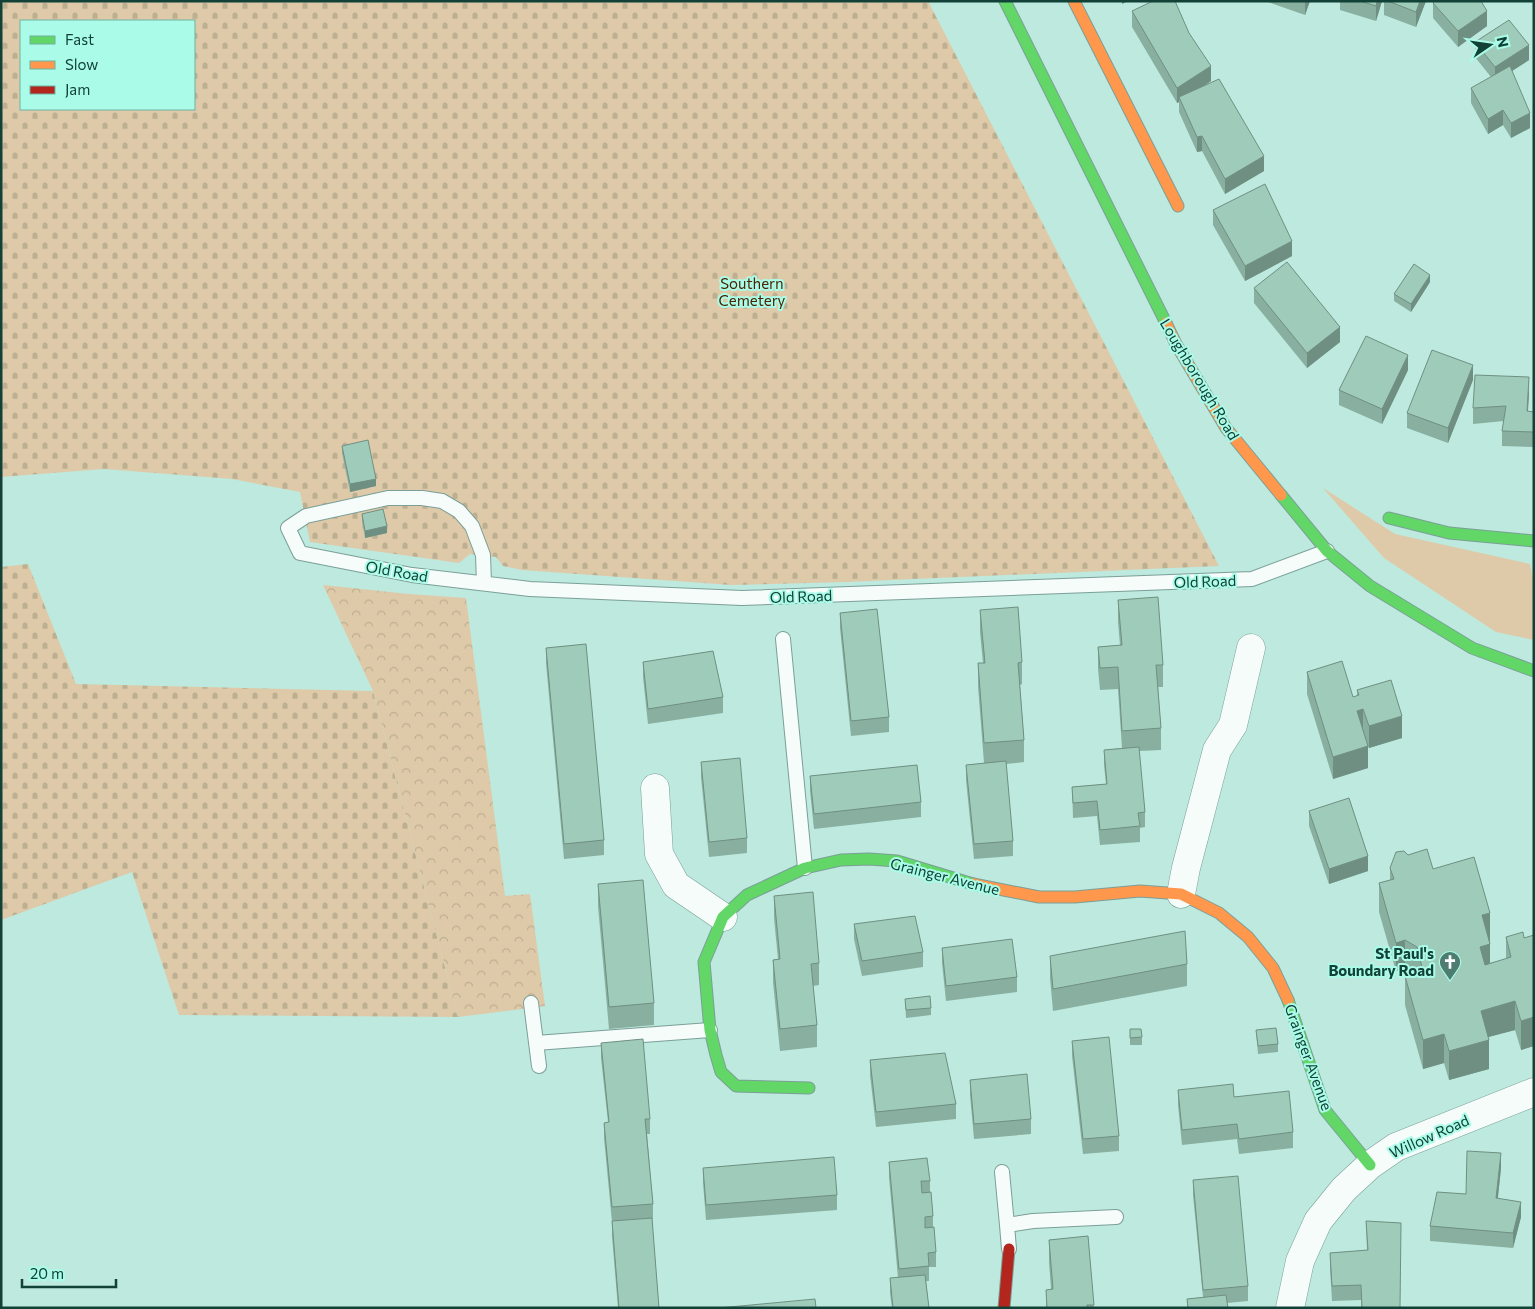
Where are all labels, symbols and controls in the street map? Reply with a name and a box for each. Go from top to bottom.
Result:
legend [20,20,195,110]
north arrow [1465,20,1515,70]
text: Fast [65,30,94,48]
text: N [1494,35,1513,49]
text: Slow [65,55,98,73]
text: Jam [65,80,90,98]
park label: Southern Cemetery [719,274,786,309]
street label: Loughborough Road [1157,315,1243,443]
street label: Old Road [365,557,429,585]
street label: Old Road [1173,571,1237,591]
street label: Old Road [769,586,833,606]
street label: Grainger Avenue [889,854,1002,898]
place label: St Paul's Boundary Road [1328,944,1434,979]
church icon: St Paul's Boundary Road [1438,950,1462,981]
street label: Grainger Avenue [1281,1001,1337,1113]
street label: Willow Road [1386,1110,1472,1162]
scale bar [22,1256,116,1288]
text: 20 m [30,1264,64,1282]

